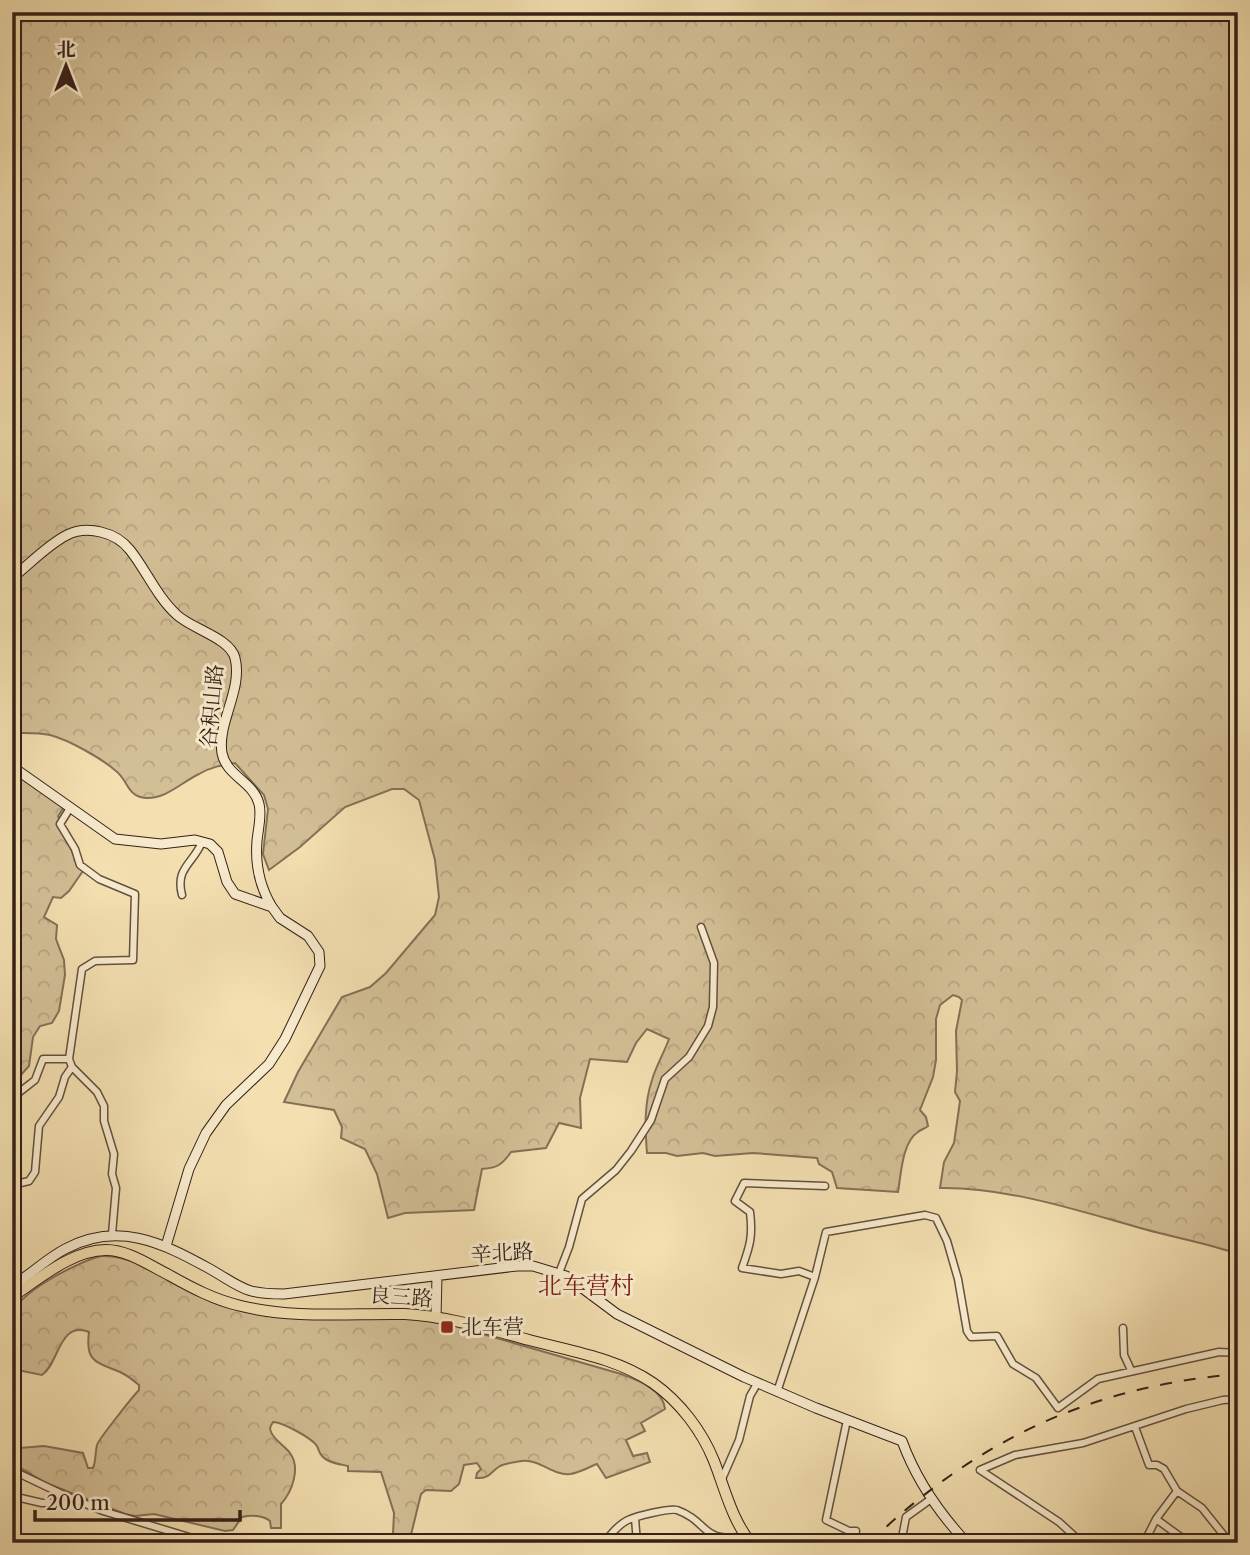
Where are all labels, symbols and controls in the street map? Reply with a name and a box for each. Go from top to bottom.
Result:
north arrow [32,32,102,102]
text: 北 [56,38,76,61]
street label: 谷积山路 [195,663,228,749]
street label: 辛北路 [470,1238,534,1267]
district label: 北车营村 [538,1271,634,1300]
street label: 良三路 [369,1282,433,1311]
place label: 北车营 [461,1314,524,1339]
marker: 北车营 [439,1319,455,1335]
scale bar [35,1478,240,1522]
text: 200 m [46,1490,110,1515]

